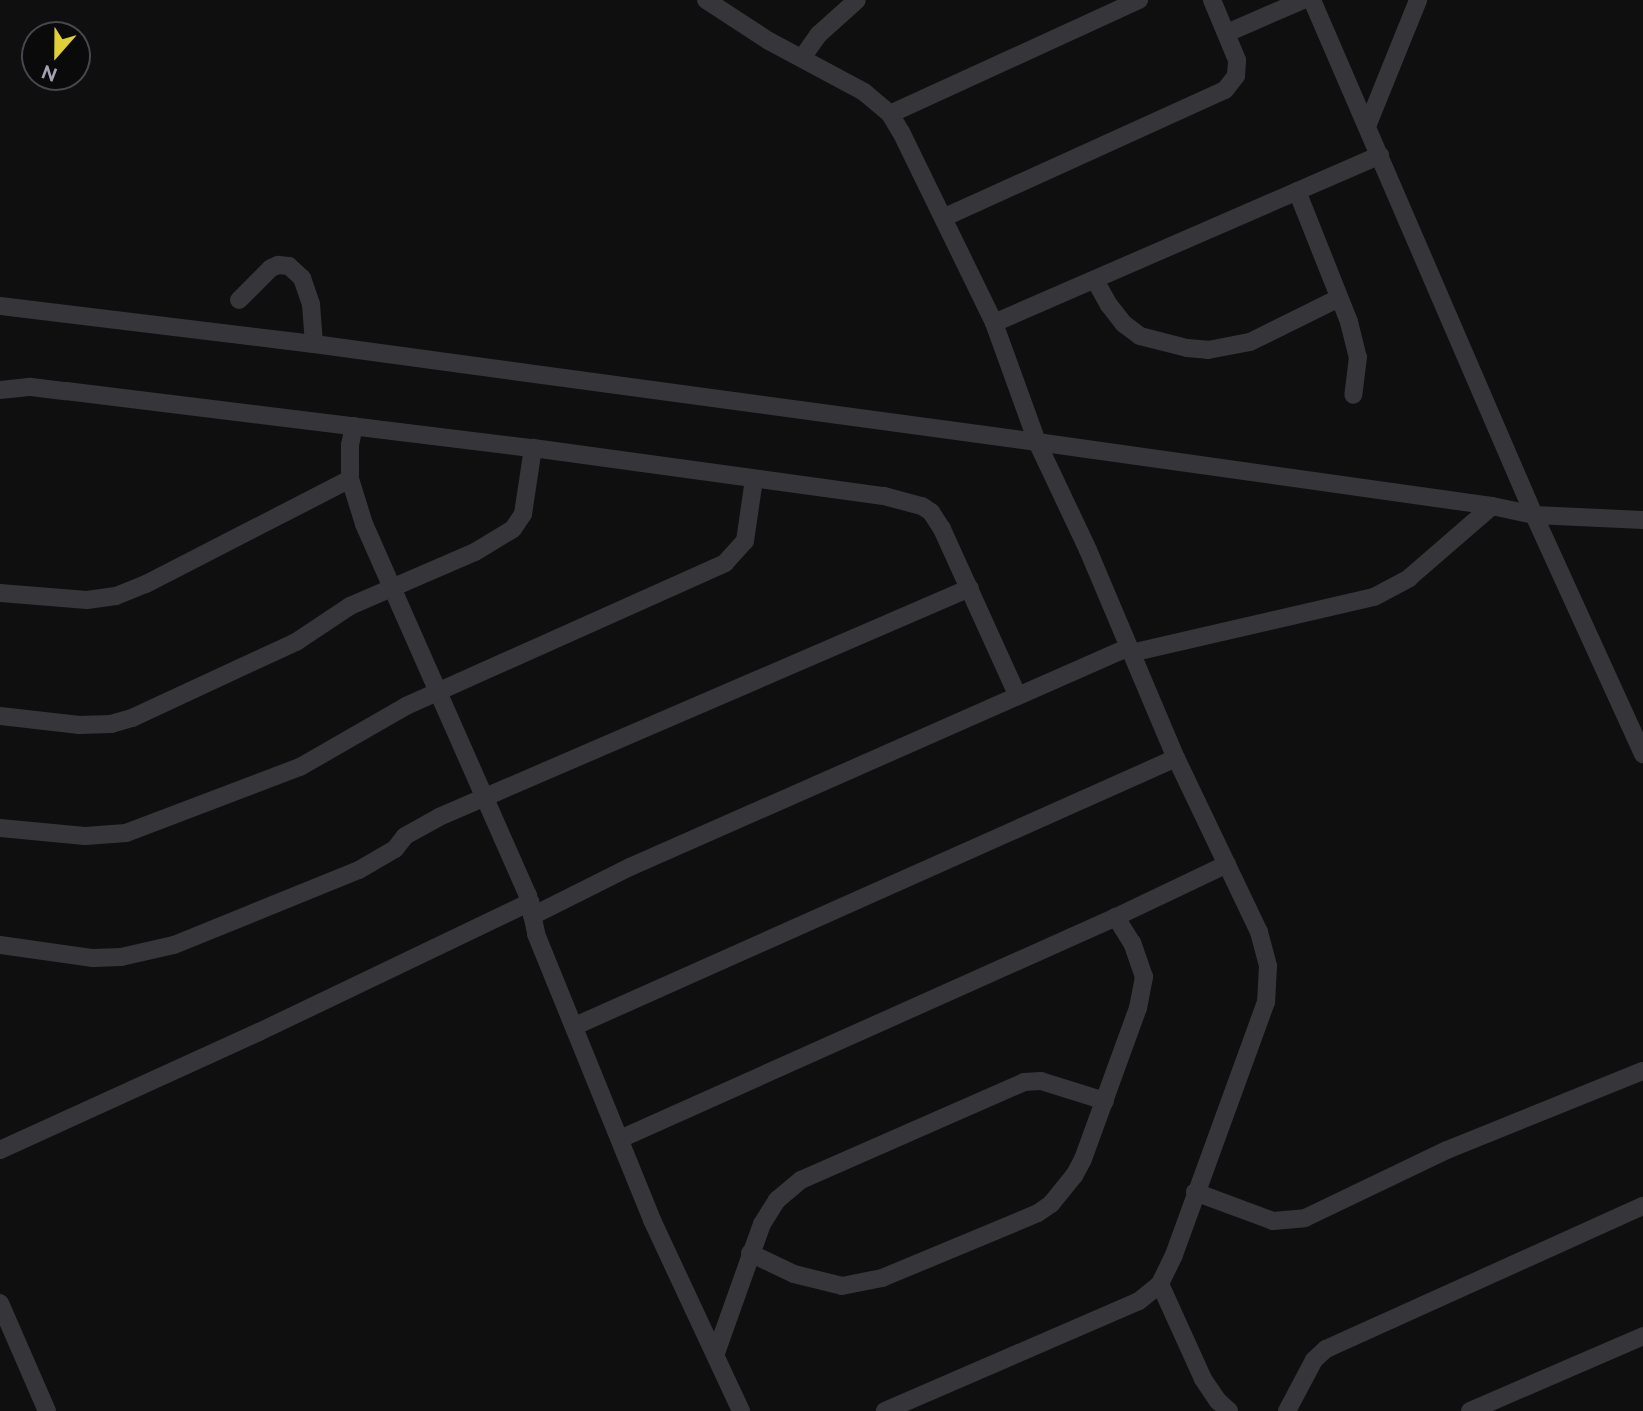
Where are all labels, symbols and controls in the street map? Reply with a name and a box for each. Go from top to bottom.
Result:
north arrow [21,21,91,91]
text: N [38,61,60,87]

